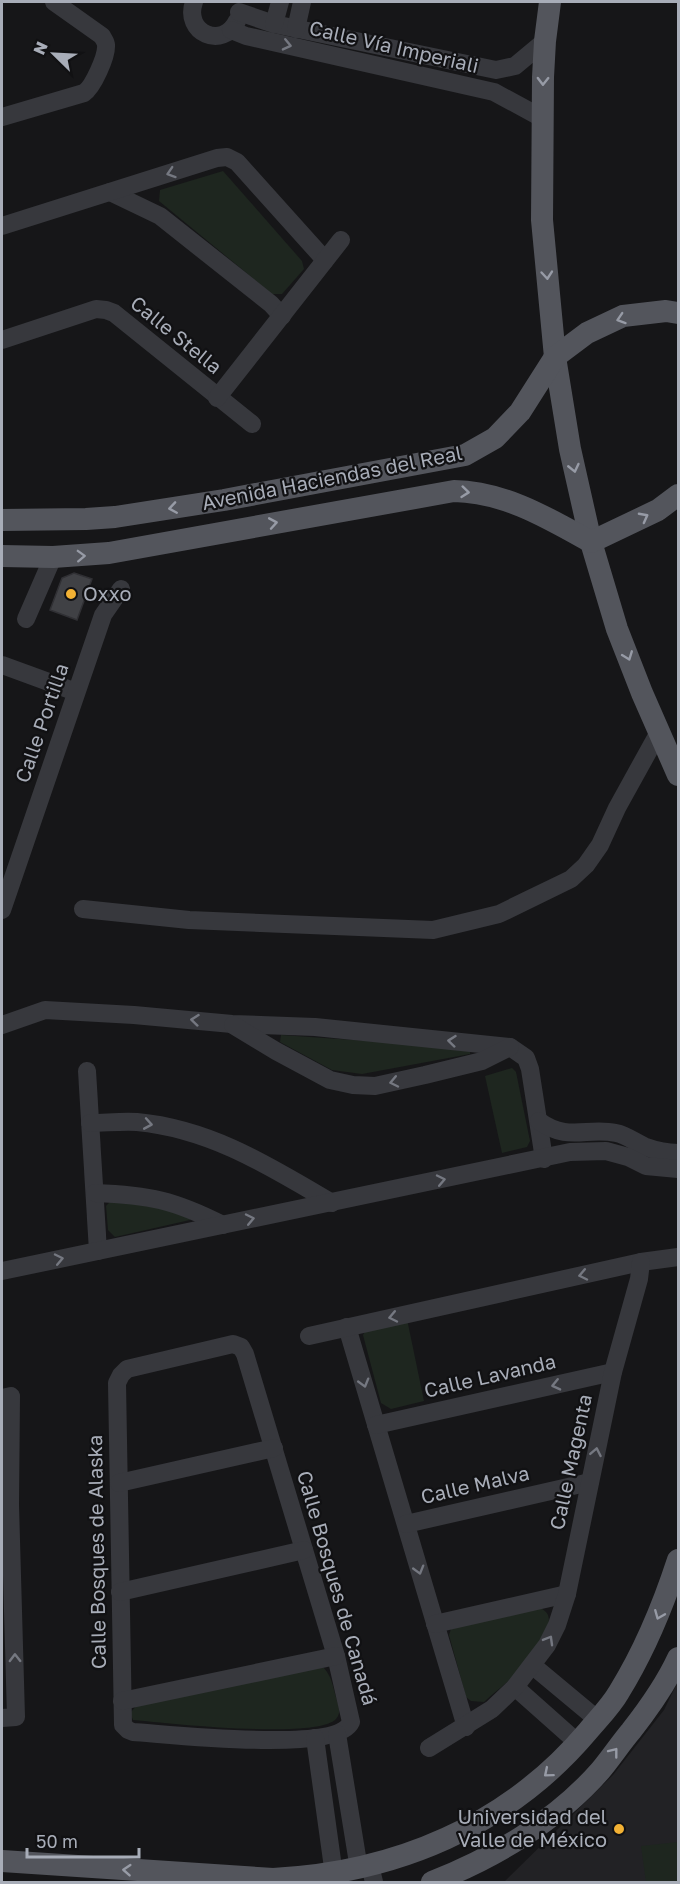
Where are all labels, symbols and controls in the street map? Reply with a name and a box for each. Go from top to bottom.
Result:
street label: Calle Vía Imperiali [307,15,481,77]
north arrow [24,24,84,84]
text: N [29,38,52,58]
one-way arrow [282,38,292,51]
one-way arrow [537,76,549,85]
one-way arrow [166,165,177,178]
one-way arrow [540,271,553,280]
street label: Calle Stella [126,290,227,378]
one-way arrow [616,311,627,324]
street label: Avenida Haciendas del Real [200,440,464,514]
one-way arrow [567,463,580,473]
one-way arrow [461,485,470,498]
one-way arrow [168,501,178,514]
one-way arrow [637,513,648,524]
one-way arrow [268,517,278,530]
one-way arrow [76,549,85,562]
place label: Oxxo [83,581,131,605]
marker: Oxxo [64,587,78,601]
one-way arrow [620,650,633,660]
street label: Calle Portilla [9,660,73,786]
one-way arrow [190,1015,199,1027]
one-way arrow [447,1035,456,1047]
one-way arrow [389,1075,399,1088]
one-way arrow [143,1117,153,1130]
one-way arrow [435,1174,445,1187]
one-way arrow [244,1214,254,1227]
one-way arrow [53,1253,63,1266]
one-way arrow [579,1267,589,1280]
one-way arrow [388,1309,398,1322]
street label: Calle Lavanda [422,1348,558,1402]
one-way arrow [357,1377,369,1388]
one-way arrow [551,1377,561,1390]
street label: Calle Magenta [544,1392,596,1532]
street label: Calle Bosques de Alaska [82,1435,110,1669]
one-way arrow [588,1447,601,1457]
street label: Calle Malva [418,1460,531,1508]
street label: Calle Bosques de Canadá [293,1468,383,1708]
one-way arrow [412,1564,424,1575]
one-way arrow [654,1608,666,1619]
one-way arrow [542,1636,553,1647]
one-way arrow [9,1654,21,1663]
one-way arrow [607,1748,618,1759]
one-way arrow [544,1765,555,1776]
place label: Universidad del Valle de México [457,1804,607,1851]
scale bar [27,1821,140,1859]
marker: Universidad del Valle de México [612,1822,626,1836]
text: 50 m [36,1830,78,1852]
one-way arrow [122,1864,131,1877]

